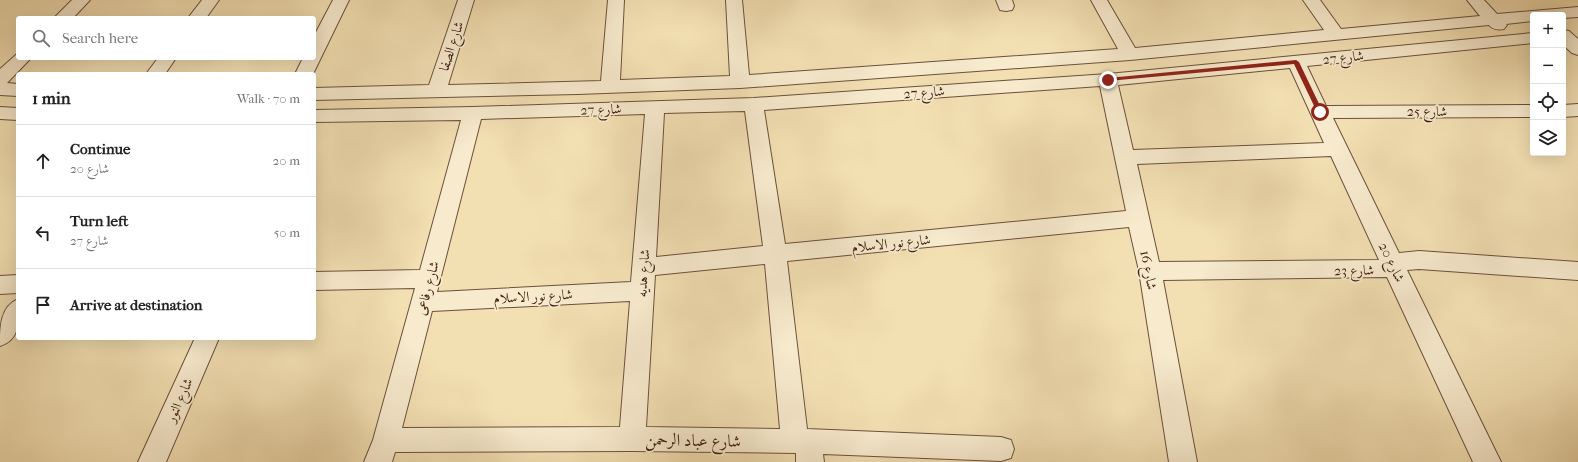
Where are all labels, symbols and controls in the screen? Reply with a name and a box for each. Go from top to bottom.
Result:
map controls [1530,12,1566,156]
button: + [1530,12,1566,48]
search box [16,16,316,60]
street label: شارع الصفا [435,19,470,74]
icon: search [30,27,52,49]
text: Search here [62,29,138,47]
street label: شارع 27 [1322,47,1365,71]
button: − [1530,48,1566,84]
route end [1099,71,1117,89]
street label: شارع 27 [903,83,945,105]
button: locate [1530,84,1566,120]
text: 1 min [32,88,71,108]
text: Walk · 70 m [237,91,300,106]
street label: شارع 27 [580,100,622,122]
route start [1311,103,1329,121]
street label: شارع 25 [1407,103,1447,123]
button: layers [1530,120,1566,156]
text: Continue [70,140,130,158]
icon: ahead [32,150,54,172]
text: 20 m [273,153,300,168]
text: شارع 20 [70,161,109,176]
text: Turn left [70,212,128,230]
icon: left [32,222,54,244]
text: 50 m [274,225,300,240]
street label: شارع نور الاسلام [851,231,932,260]
text: شارع 27 [70,233,108,248]
street label: شارع 20 [1372,240,1408,286]
street label: شارع هديه [633,248,657,298]
street label: شارع 16 [1133,249,1161,292]
street label: شارع رفاعى [412,259,446,318]
street label: شارع 23 [1334,262,1374,282]
street label: شارع نور الاسلام [493,286,573,311]
icon: arrive [32,294,54,316]
text: Arrive at destination [70,296,202,314]
street label: شارع النور [161,375,199,428]
street label: شارع عباد الرحمن [645,429,741,455]

